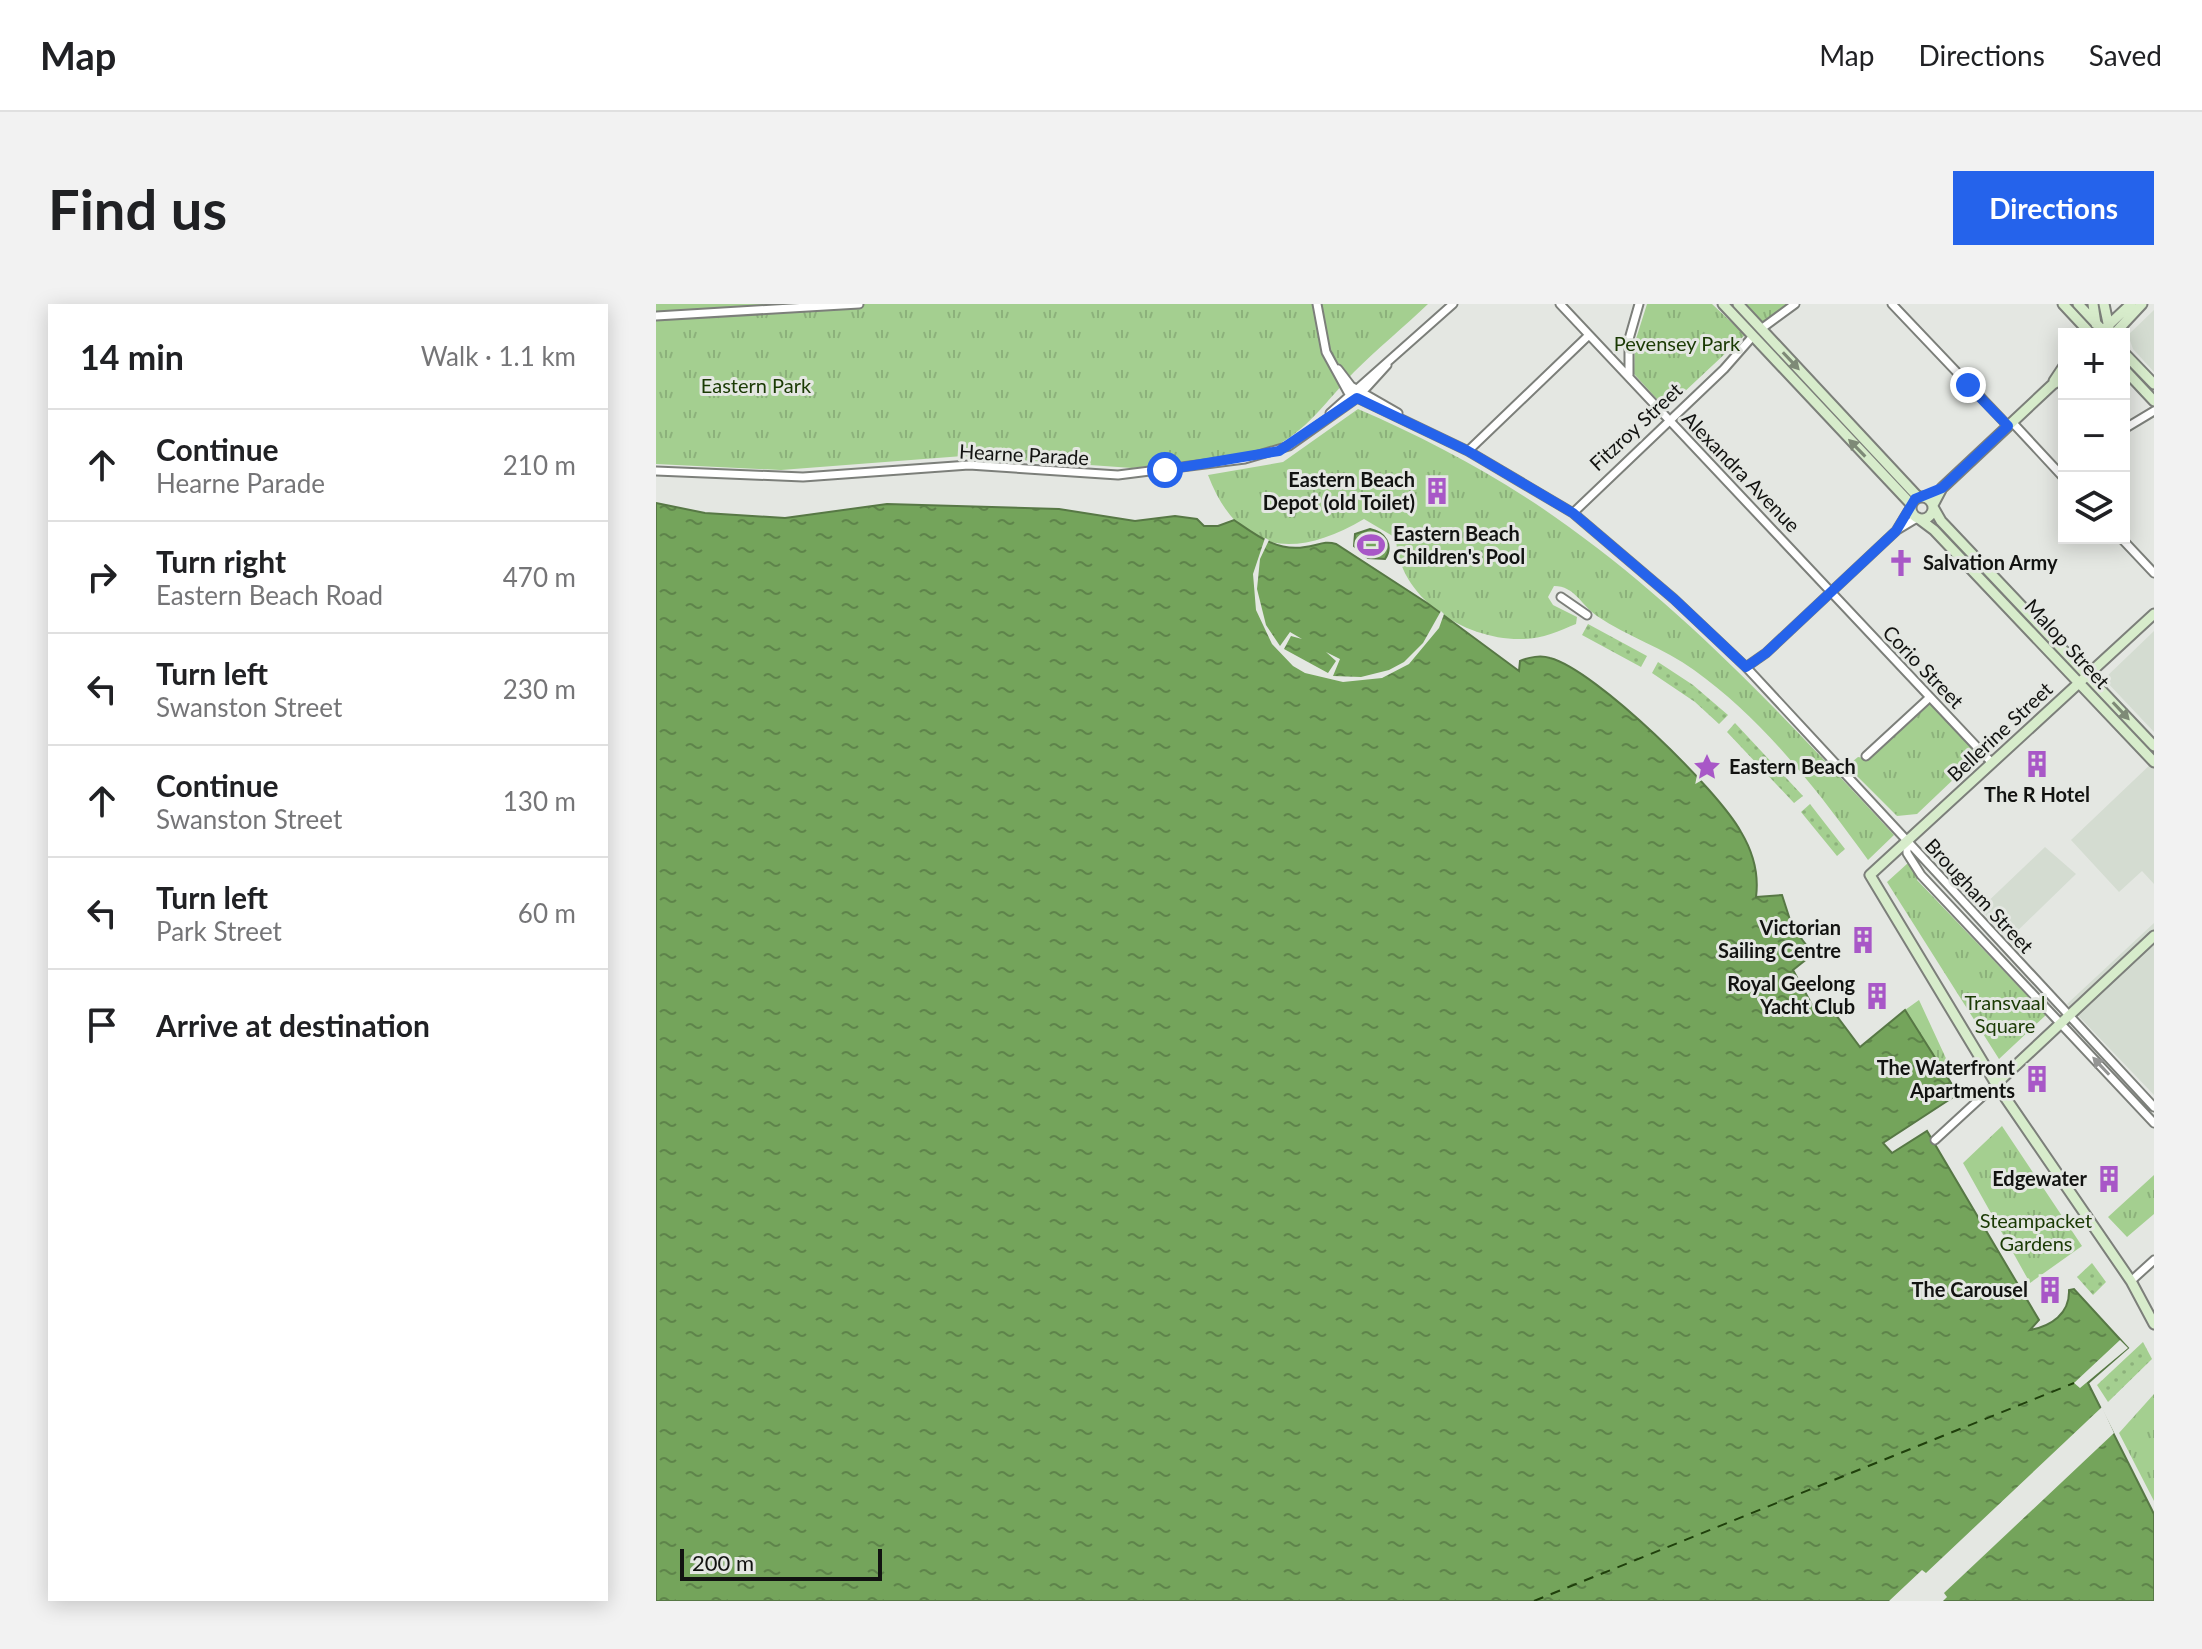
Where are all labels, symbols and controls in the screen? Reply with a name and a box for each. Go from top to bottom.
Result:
text: Map [40,32,116,78]
text: Map [1819,38,1874,72]
text: Directions [1918,38,2045,72]
text: Saved [2089,38,2162,72]
button: Directions [1953,171,2154,245]
text: Find us [48,175,227,242]
map controls [2058,328,2130,544]
button: + [2058,328,2130,400]
park label: Pevensey Park [1614,331,1741,355]
text: 14 min [80,336,184,377]
text: Walk · 1.1 km [421,340,576,372]
one-way arrow [1781,351,1800,370]
route end [1950,367,1986,403]
park label: Eastern Park [701,373,812,397]
street label: Fitzroy Street [1584,377,1687,475]
button: − [2058,400,2130,472]
street label: Alexandra Avenue [1678,406,1805,537]
text: Continue [156,431,279,467]
street label: Hearne Parade [958,439,1090,469]
one-way arrow [1849,439,1867,458]
icon: ahead [80,443,124,487]
text: 210 m [503,449,576,481]
route start [1147,452,1183,488]
text: Hearne Parade [156,467,325,499]
place label: Eastern Beach Depot (old Toilet) [1263,467,1415,514]
button: layers [2058,472,2130,544]
building icon: Eastern Beach Depot (old Toilet) [1422,476,1452,506]
place label: Eastern Beach Children's Pool [1393,521,1525,568]
sports icon: Eastern Beach Children's Pool [1356,530,1386,560]
text: Turn right [156,543,286,579]
church icon: Salvation Army [1886,548,1916,578]
place label: Salvation Army [1923,550,2058,574]
icon: right [80,555,124,599]
text: 470 m [503,561,576,593]
text: Eastern Beach Road [156,579,383,611]
street label: Malop Street [2020,594,2115,693]
street label: Corio Street [1878,620,1969,713]
text: Turn left [156,655,268,691]
icon: left [80,667,124,711]
text: 230 m [503,673,576,705]
street label: Bellerine Street [1942,676,2057,786]
text: Swanston Street [156,691,342,723]
one-way arrow [2111,701,2129,720]
building icon: The R Hotel [2022,749,2052,779]
place icon: Eastern Beach [1692,752,1722,782]
place label: Eastern Beach [1729,754,1856,778]
text: Continue [156,767,279,803]
icon: ahead [80,779,124,823]
place label: The R Hotel [1984,782,2090,806]
text: 130 m [503,785,576,817]
text: Swanston Street [156,803,342,835]
street label: Brougham Street [1921,833,2039,958]
text: Turn left [156,879,268,915]
icon: left [80,891,124,935]
text: 60 m [518,897,576,929]
text: Park Street [156,915,282,947]
place label: Victorian Sailing Centre [1718,915,1841,962]
building icon: Victorian Sailing Centre [1848,925,1878,955]
place label: Royal Geelong Yacht Club [1727,971,1855,1018]
building icon: Royal Geelong Yacht Club [1862,981,1892,1011]
park label: Transvaal Square [1964,990,2046,1037]
icon: arrive [80,1003,124,1047]
text: Arrive at destination [156,1007,430,1043]
place label: The Waterfront Apartments [1877,1055,2016,1102]
one-way arrow [2092,1057,2110,1076]
building icon: The Waterfront Apartments [2022,1064,2052,1094]
building icon: Edgewater [2094,1164,2124,1194]
place label: Edgewater [1992,1166,2088,1190]
park label: Steampacket Gardens [1980,1208,2092,1255]
building icon: The Carousel [2035,1275,2065,1305]
place label: The Carousel [1912,1277,2028,1301]
scale bar [680,1545,882,1581]
text: 200 m [692,1549,754,1576]

